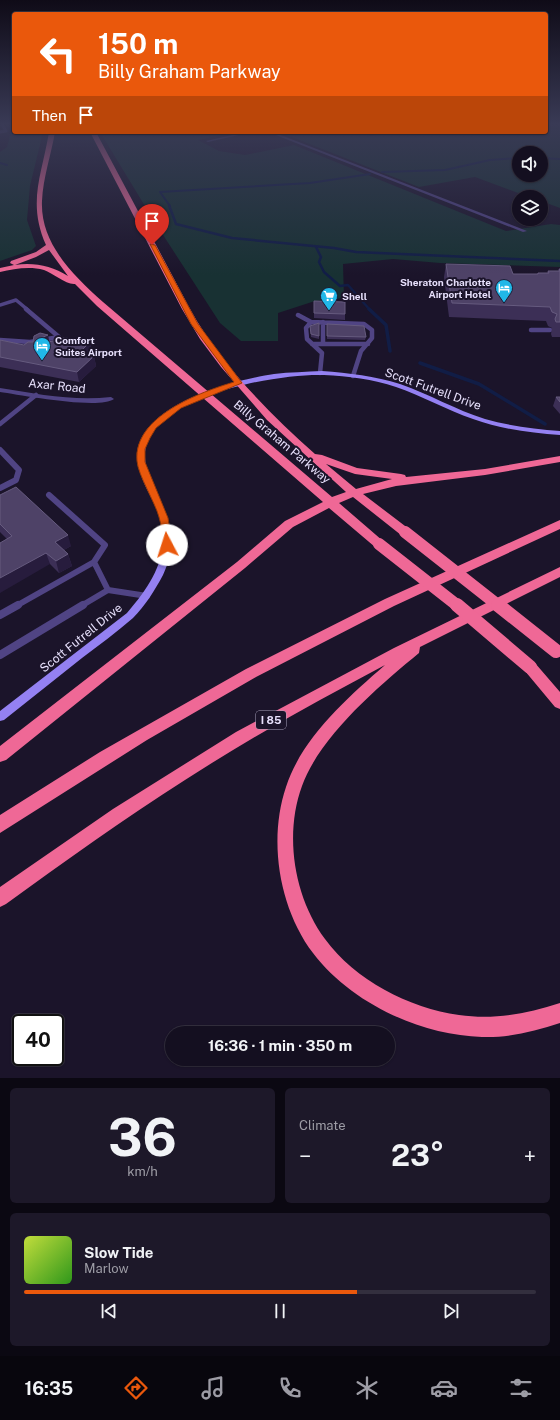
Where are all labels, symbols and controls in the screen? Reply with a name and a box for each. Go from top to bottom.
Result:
text: 150 m [98,27,178,60]
icon: left [32,28,84,80]
text: Billy Graham Parkway [98,61,281,82]
icon: arrive [75,104,97,126]
text: Then [32,107,67,124]
map controls [512,146,548,226]
button: sound [512,146,548,182]
button: layers [512,190,548,226]
pin [135,204,169,245]
icon: arrive [141,210,163,232]
place label: Sheraton Charlotte Airport Hotel [400,276,491,300]
hotel icon: Sheraton Charlotte Airport Hotel [494,278,514,303]
supermarket icon: Shell [319,286,339,311]
place label: Shell [342,290,367,302]
place label: Comfort Suites Airport [55,334,122,358]
hotel icon: Comfort Suites Airport [32,336,52,361]
street label: Scott Futrell Drive [383,365,483,413]
street label: Axar Road [28,376,86,396]
street label: Billy Graham Parkway [231,397,334,487]
position arrow [146,524,188,566]
street label: Scott Futrell Drive [37,601,125,675]
road number: I 85 [256,711,286,729]
speed limit sign: 40 [12,1014,64,1066]
text: 16:36 · 1 min · 350 m [208,1037,352,1054]
text: 36 [108,1107,177,1168]
text: Climate [299,1118,346,1133]
text: 23° [391,1137,444,1173]
text: − [299,1143,311,1169]
text: + [524,1143,536,1169]
text: km/h [127,1164,158,1179]
text: Slow Tide [84,1244,153,1261]
text: Marlow [84,1261,129,1276]
icon: previous [98,1300,120,1322]
icon: pause [269,1300,291,1322]
icon: next [440,1300,462,1322]
icon: directions [122,1374,150,1402]
icon: music [199,1374,227,1402]
icon: phone [276,1374,304,1402]
icon: climate [353,1374,381,1402]
icon: car [430,1374,458,1402]
icon: filters [507,1374,535,1402]
text: 16:35 [25,1378,73,1399]

